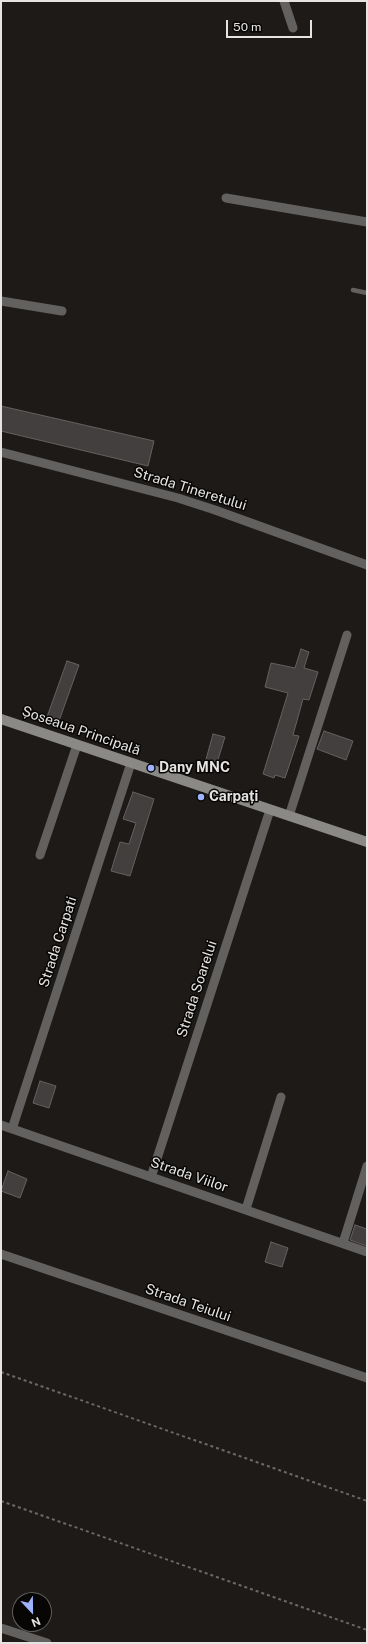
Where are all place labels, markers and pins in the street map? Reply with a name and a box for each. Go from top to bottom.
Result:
place label: Dany MNC [159,760,230,776]
marker: Dany MNC [146,763,156,773]
place label: Carpați [209,789,258,805]
marker: Carpați [196,792,206,802]

